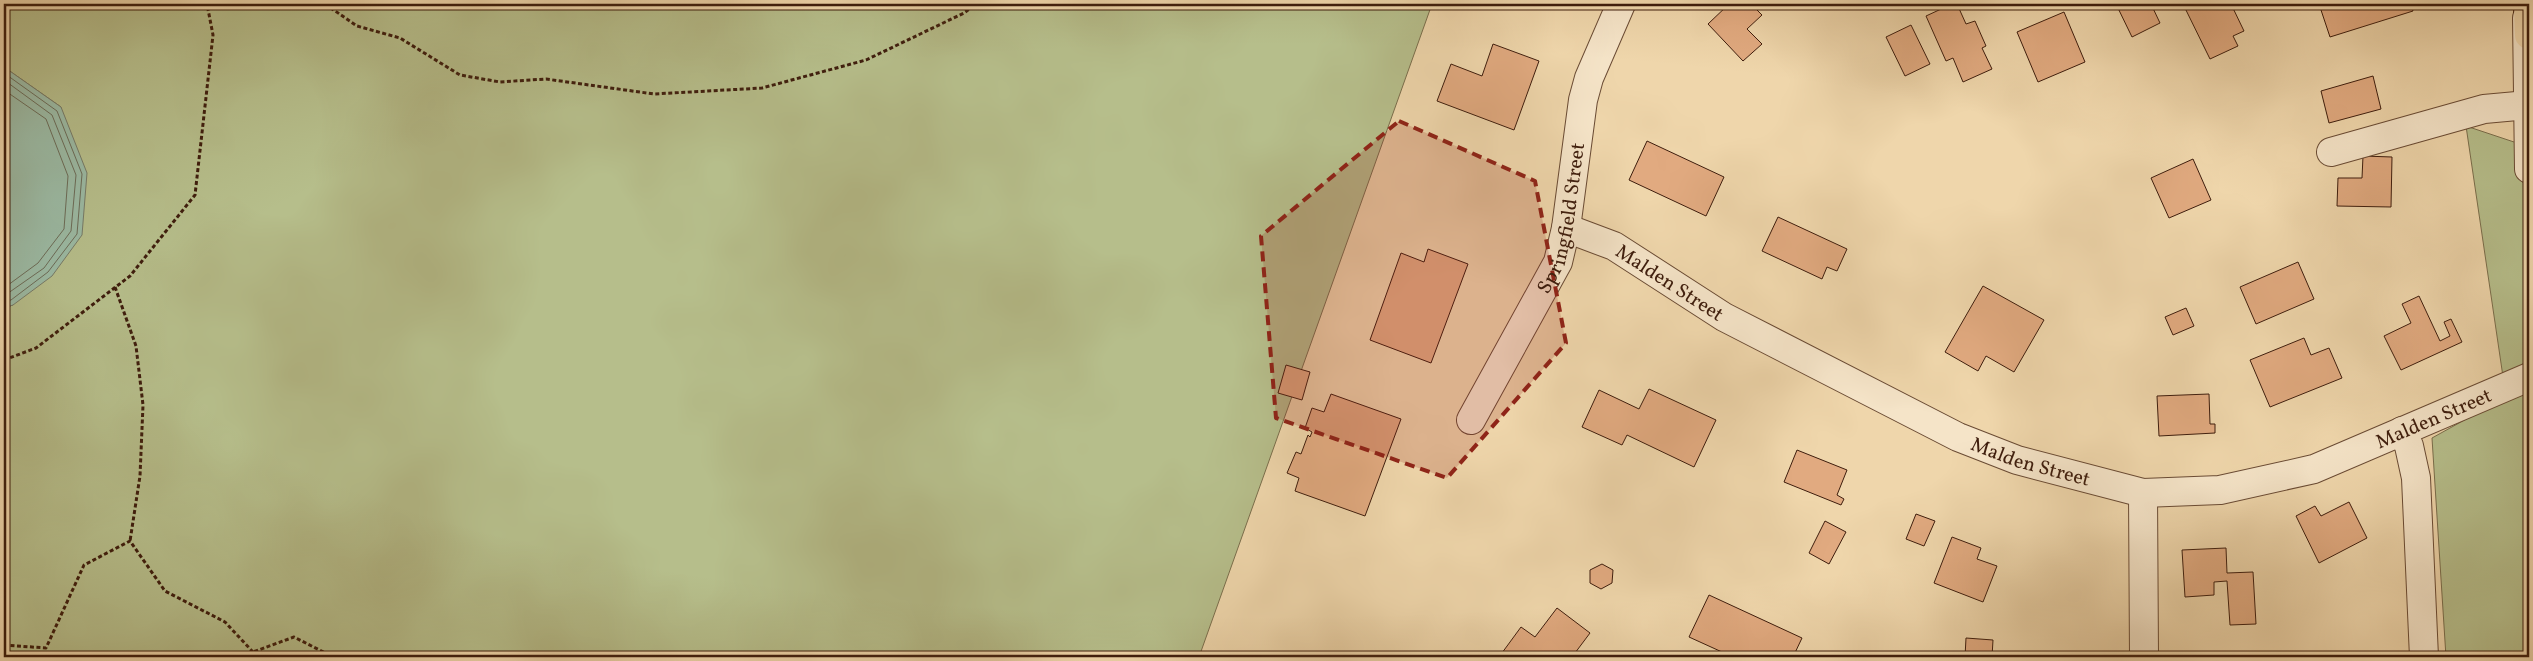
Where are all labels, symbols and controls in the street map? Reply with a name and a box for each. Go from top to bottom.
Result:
street label: Springfield Street [1531,141,1593,299]
street label: Malden Street [1609,239,1729,329]
street label: Malden Street [2372,383,2497,457]
street label: Malden Street [1966,431,2093,495]

